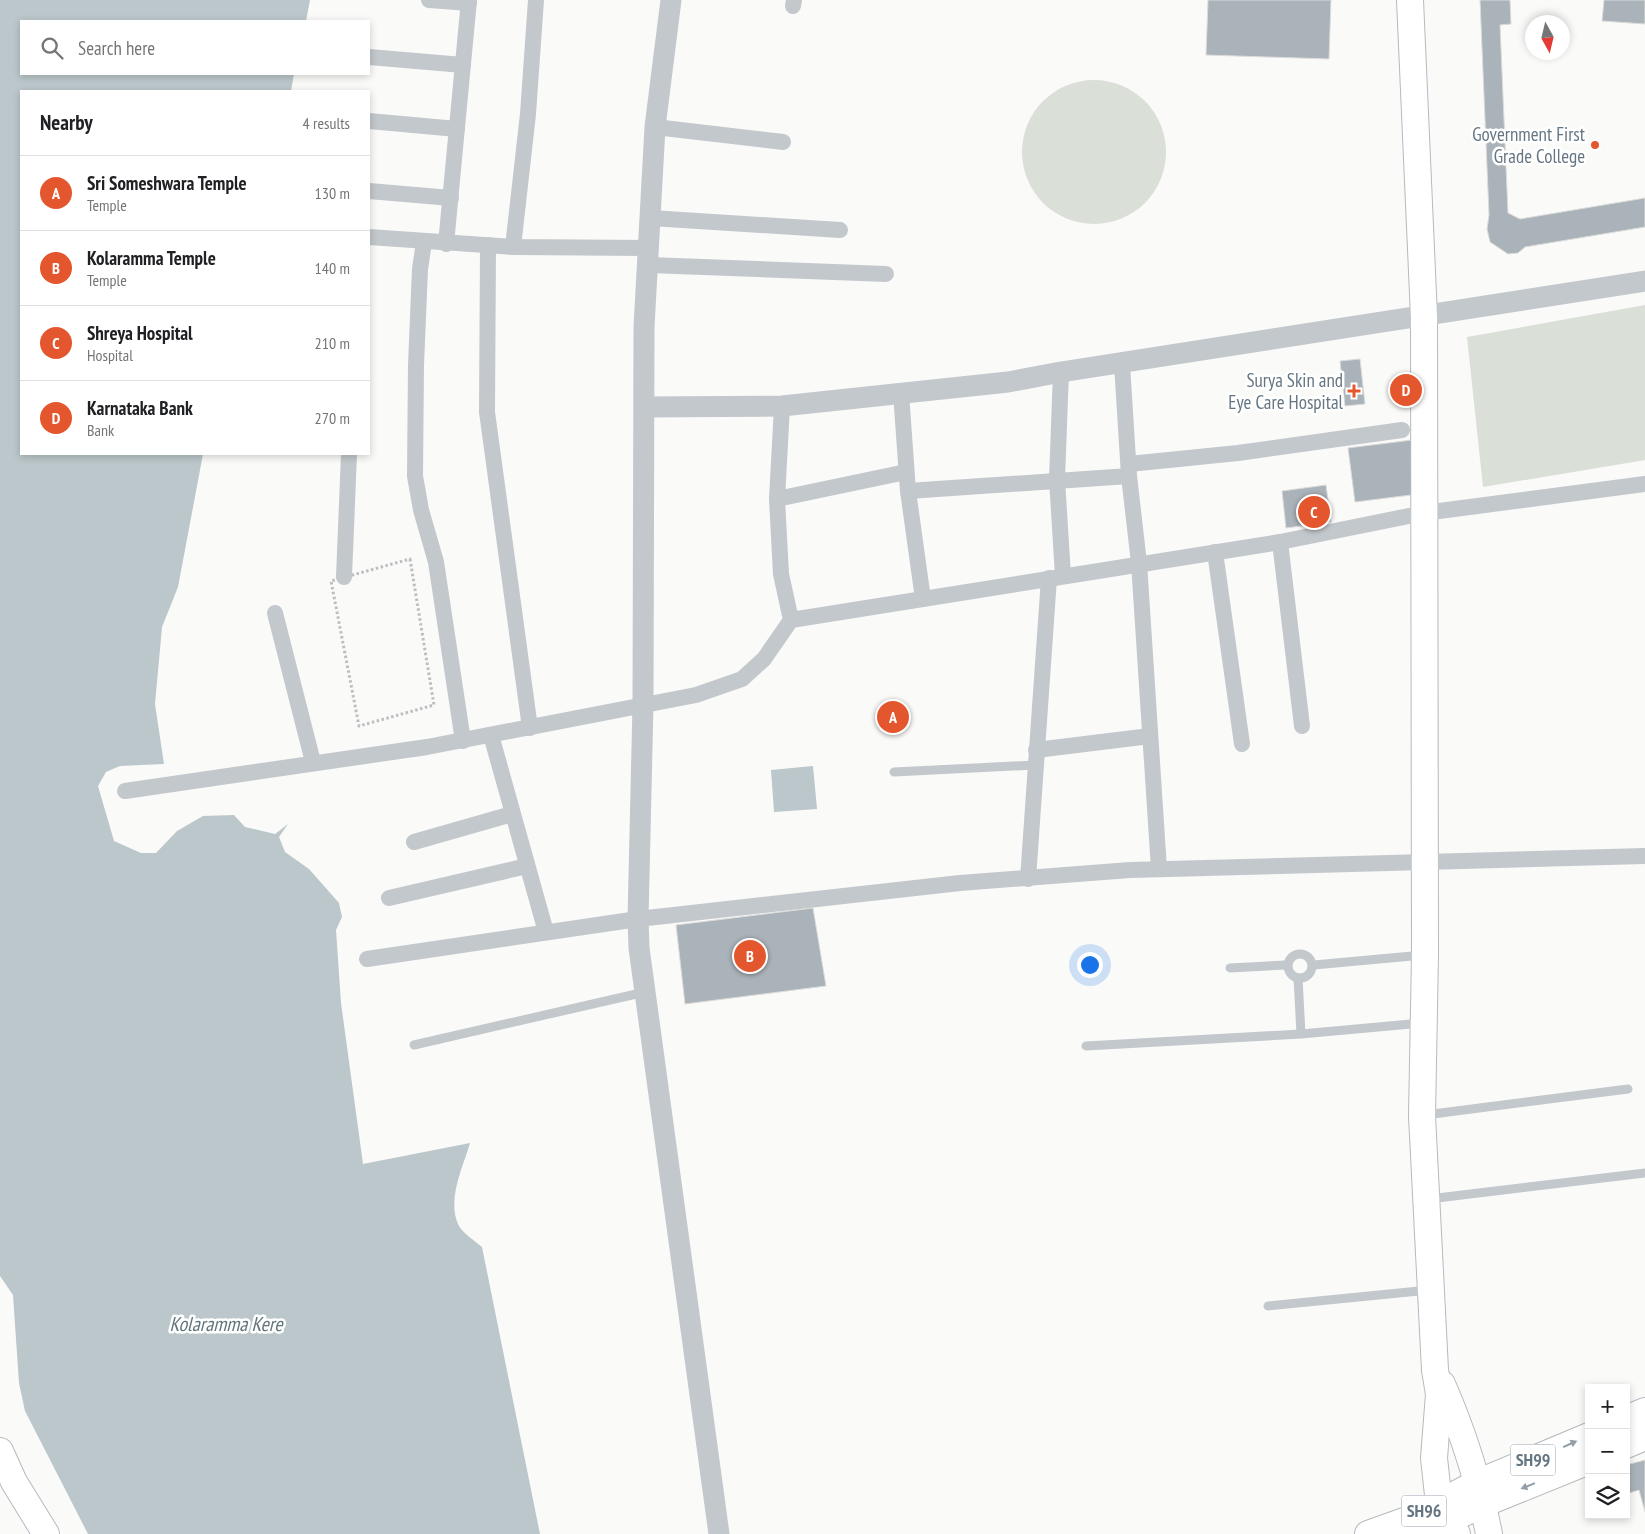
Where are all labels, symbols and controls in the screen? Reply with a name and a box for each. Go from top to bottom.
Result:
north arrow [1525,15,1570,60]
search box [20,20,370,75]
icon: search [38,34,66,62]
text: Search here [78,36,155,60]
text: Nearby [40,109,93,136]
text: 4 results [303,113,350,133]
place label: Government First Grade College [1472,122,1586,168]
marker: Government First Grade College [1589,139,1601,151]
text: Sri Someshwara Temple [87,171,247,195]
text: A [52,183,60,203]
text: 130 m [315,183,350,203]
text: Temple [87,195,127,215]
text: Kolaramma Temple [87,246,216,270]
text: B [52,258,60,278]
text: 140 m [315,258,350,278]
text: Temple [87,270,127,290]
text: Shreya Hospital [87,321,193,345]
text: C [52,333,60,353]
text: 210 m [315,333,350,353]
text: Hospital [87,345,133,365]
place label: Surya Skin and Eye Care Hospital [1228,368,1344,414]
pin: D [1390,371,1422,409]
marker: Surya Skin and Eye Care Hospital [1347,384,1361,398]
text: Karnataka Bank [87,396,193,420]
text: D [52,408,60,428]
text: 270 m [315,408,350,428]
text: Bank [87,420,114,440]
pin: C [1298,493,1330,531]
pin: A [877,698,909,736]
pin: B [734,937,766,975]
your location [1077,952,1103,978]
water label: Kolaramma Kere [169,1311,284,1337]
map controls [1585,1384,1630,1519]
button: + [1585,1384,1630,1429]
button: − [1585,1429,1630,1474]
one-way arrow [1563,1439,1577,1447]
road number: SH99 [1510,1444,1556,1476]
button: layers [1585,1474,1630,1519]
one-way arrow [1520,1483,1535,1490]
road number: SH96 [1402,1495,1446,1526]

